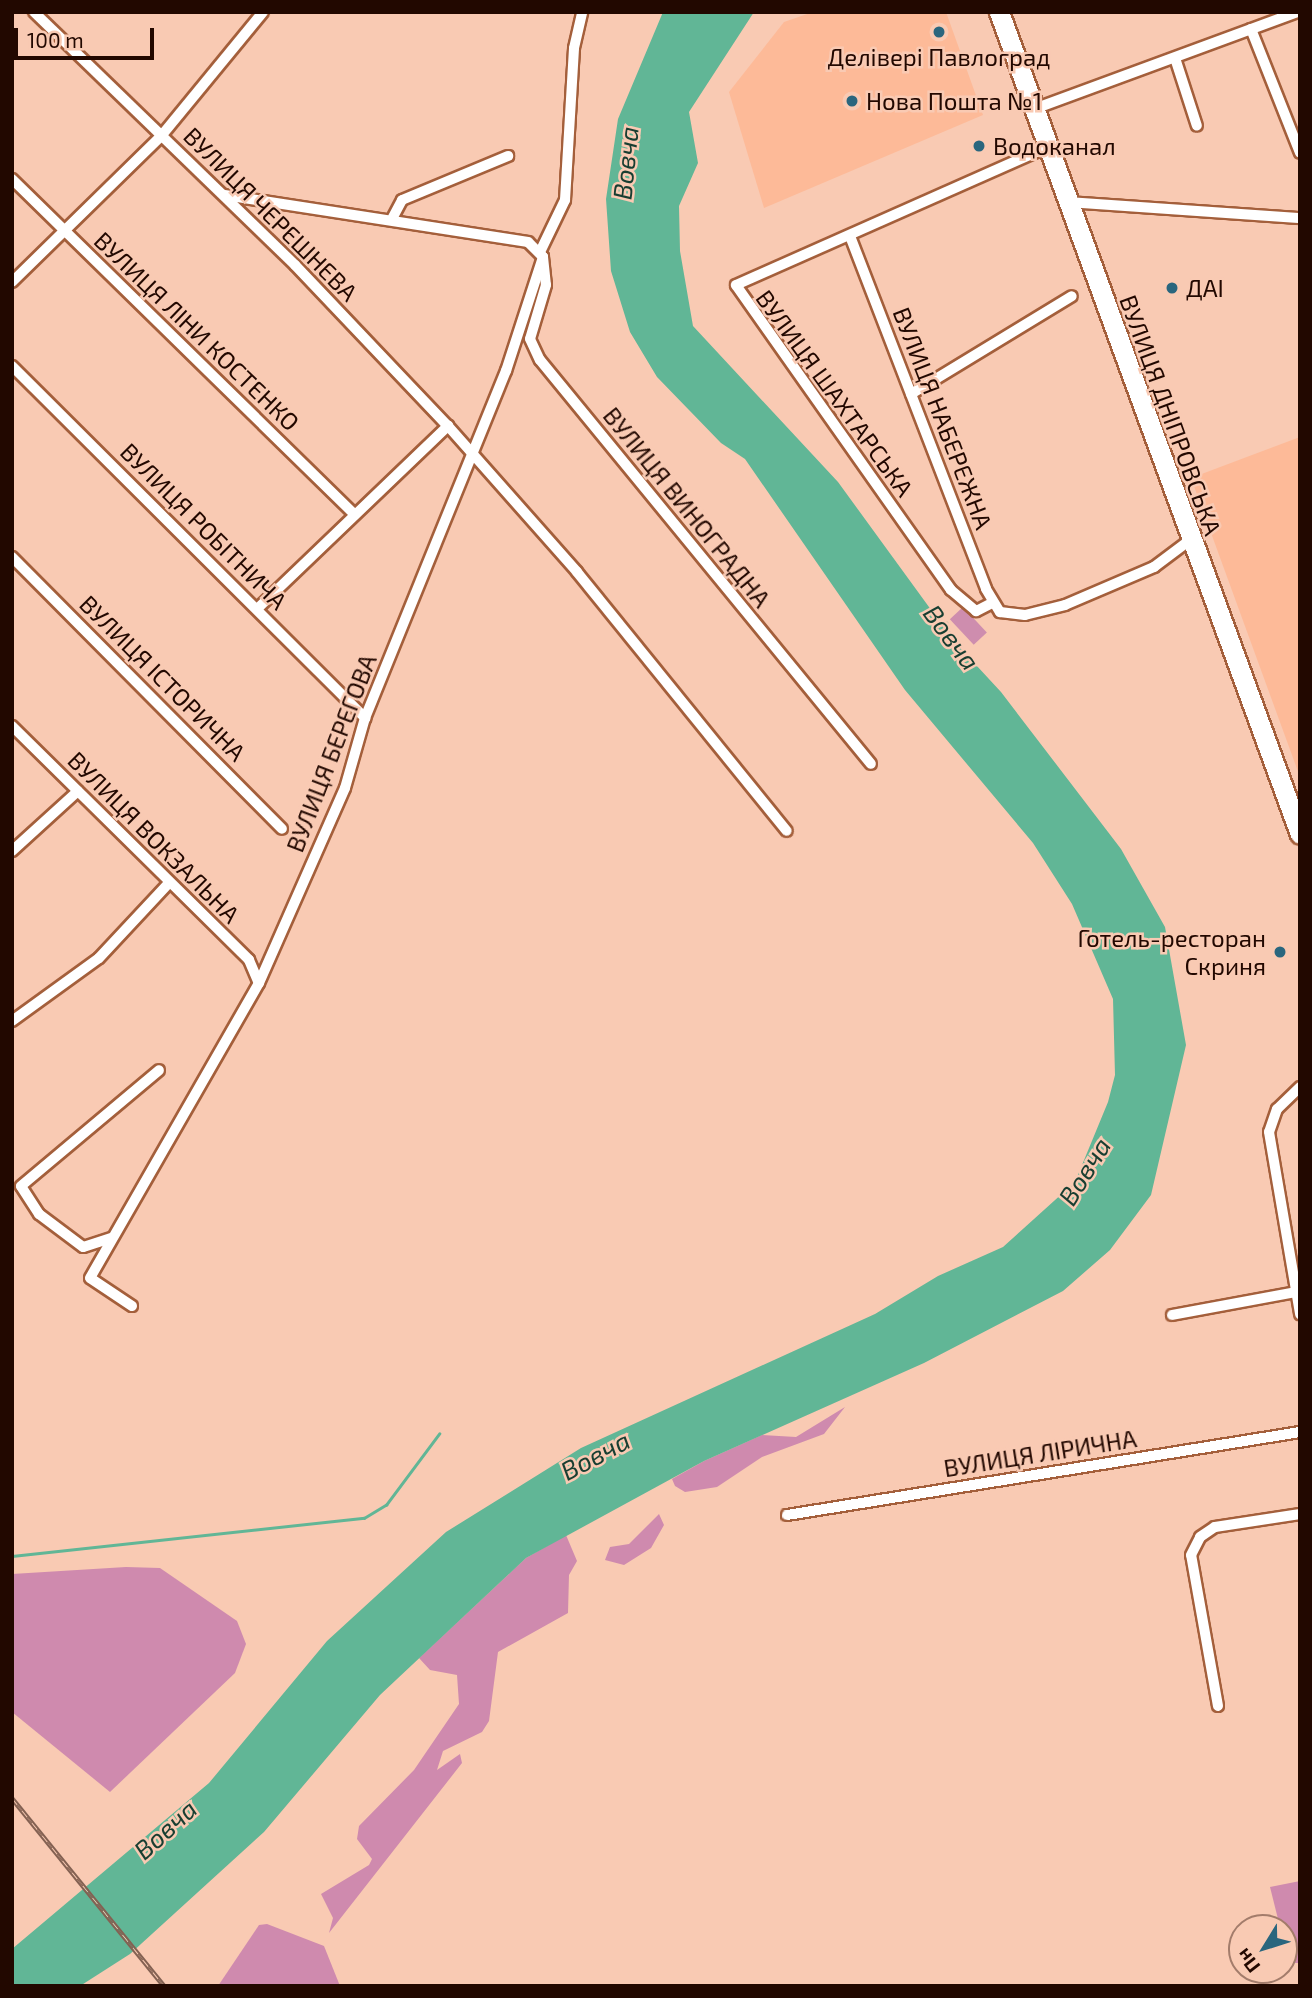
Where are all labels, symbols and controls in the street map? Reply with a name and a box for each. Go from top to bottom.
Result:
scale bar [18,14,158,58]
marker: Делівері Павлоград [931,24,947,40]
text: 100 m [27,27,84,52]
place label: Делівері Павлоград [828,43,1050,71]
place label: Нова Пошта №1 [866,87,1042,115]
marker: Нова Пошта №1 [844,93,860,109]
street label: ВУЛИЦЯ ЧЕРЕШНЕВА [178,121,364,307]
water label: Вовча [606,125,644,201]
place label: Водоканал [993,132,1116,160]
marker: Водоканал [971,138,987,154]
street label: ВУЛИЦЯ ЛІНИ КОСТЕНКО [89,226,305,436]
place label: ДАІ [1186,274,1224,302]
marker: ДАІ [1164,280,1180,296]
street label: ВУЛИЦЯ ШАХТАРСЬКА [750,284,920,502]
street label: ВУЛИЦЯ ДНІПРОВСЬКА [1114,291,1228,539]
street label: ВУЛИЦЯ НАБЕРЕЖНА [887,303,999,533]
street label: ВУЛИЦЯ ВИНОГРАДНА [598,401,776,613]
street label: ВУЛИЦЯ РОБІТНИЧА [115,437,293,615]
street label: ВУЛИЦЯ ІСТОРИЧНА [74,589,252,767]
water label: Вовча [917,598,987,676]
street label: ВУЛИЦЯ БЕРЕГОВА [280,650,382,856]
street label: ВУЛИЦЯ ВОКЗАЛЬНА [62,745,246,929]
place label: Готель-ресторан Скриня [1077,924,1266,980]
marker: Готель-ресторан Скриня [1272,944,1288,960]
water label: Вовча [1051,1131,1117,1211]
water label: Вовча [555,1424,635,1486]
street label: ВУЛИЦЯ ЛІРИЧНА [942,1424,1138,1482]
water label: Вовча [127,1793,203,1865]
north arrow [1228,1914,1298,1984]
text: Пн [1231,1944,1264,1978]

